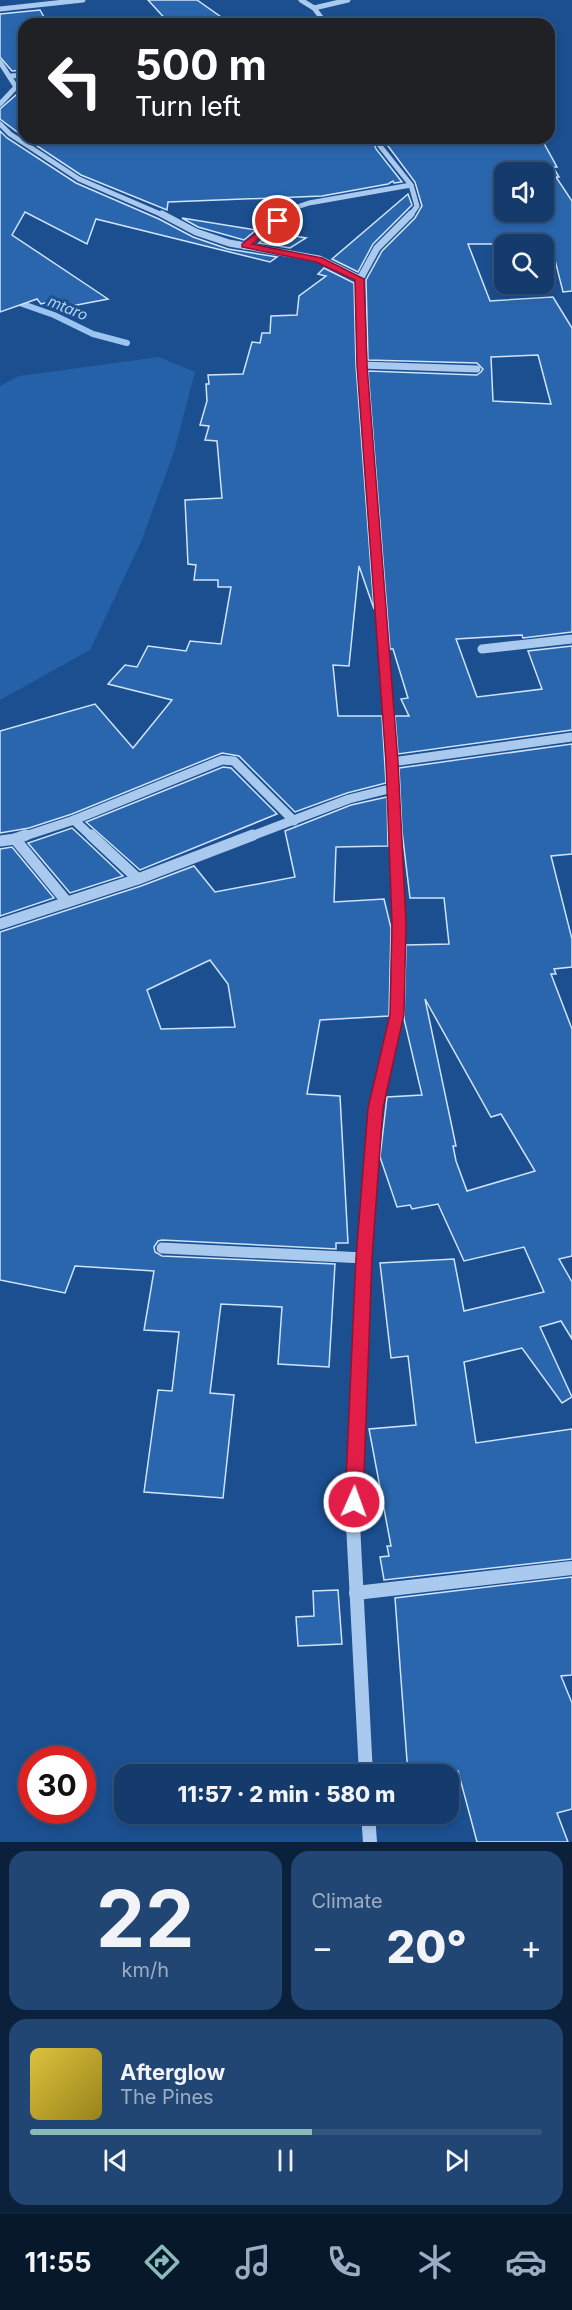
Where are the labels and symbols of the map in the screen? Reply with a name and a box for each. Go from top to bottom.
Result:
pin [252,195,303,246]
water label: mtaro [45,291,91,325]
position arrow [322,1470,386,1534]
speed limit sign: 30 [18,1746,96,1824]

